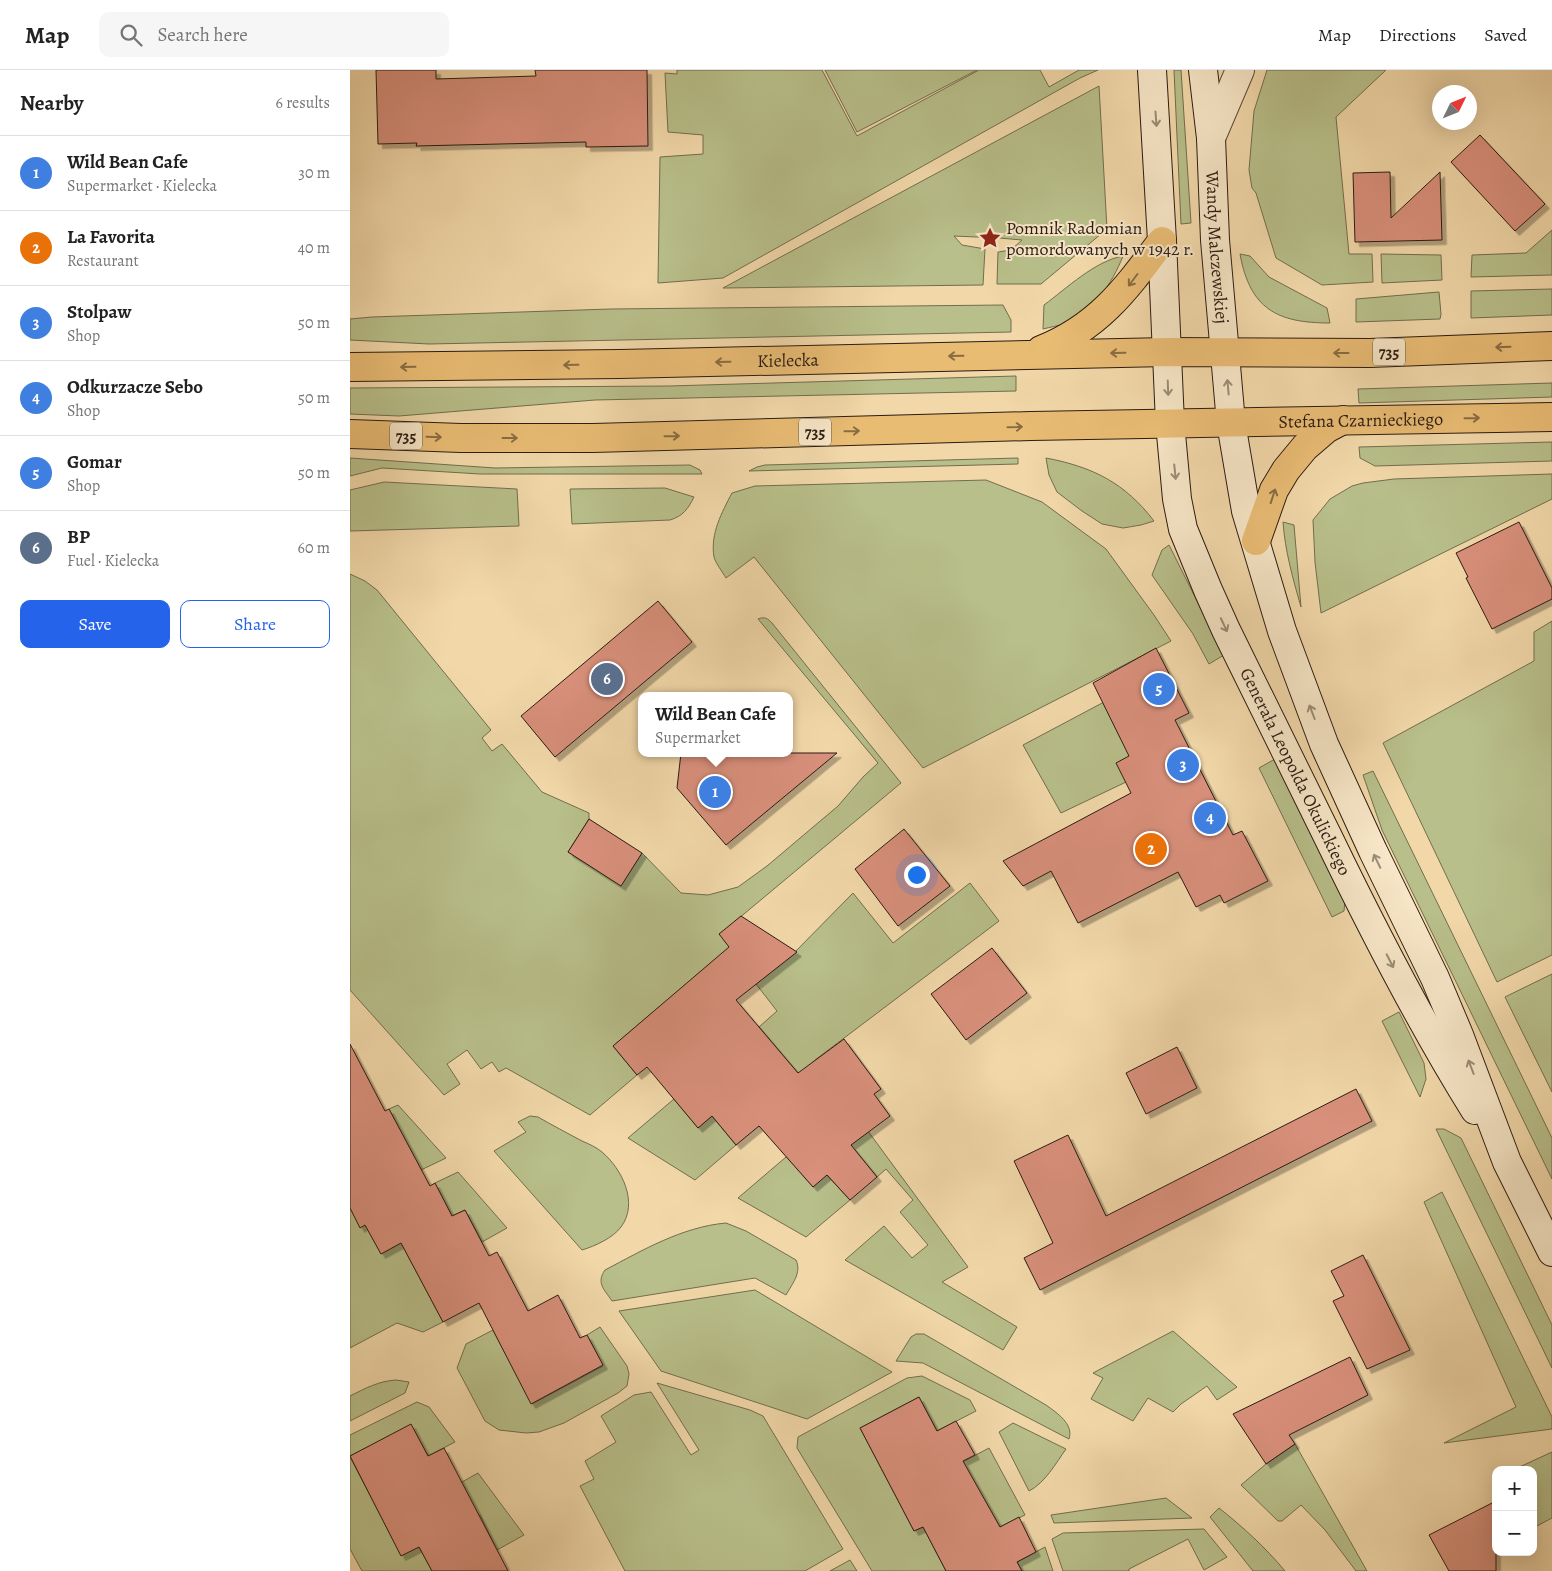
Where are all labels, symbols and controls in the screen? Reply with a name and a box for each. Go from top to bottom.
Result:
search box [99,12,449,57]
text: Map [25,19,69,51]
icon: search [117,21,145,49]
text: Search here [157,22,248,48]
text: Map [1318,23,1351,47]
text: Directions [1379,23,1456,47]
text: Saved [1484,23,1527,47]
north arrow [1432,85,1477,130]
text: Nearby [20,89,83,117]
text: 6 results [276,92,330,114]
one-way arrow [1151,110,1161,126]
text: Wild Bean Cafe [67,149,188,175]
text: 1 [33,162,39,184]
text: 30 m [298,162,330,184]
street label: Wandy Malczewskiej [1200,169,1234,325]
text: Supermarket · Kielecka [67,175,217,197]
place label: Pomnik Radomian pomordowanych w 1942 r. [1006,216,1194,261]
text: La Favorita [67,224,155,250]
place icon: Pomnik Radomian pomordowanych w 1942 r. [977,225,1003,251]
text: 2 [32,237,40,259]
text: 40 m [298,237,330,259]
text: Restaurant [67,250,139,272]
one-way arrow [1128,273,1138,287]
text: Stolpaw [67,299,131,325]
text: 3 [33,312,39,334]
text: 50 m [298,312,330,334]
text: Shop [67,325,100,347]
road number: 735 [1373,338,1405,366]
one-way arrow [1496,343,1512,352]
street label: Kielecka [757,348,820,373]
one-way arrow [1111,348,1127,358]
one-way arrow [1333,348,1350,358]
one-way arrow [948,351,964,361]
one-way arrow [716,357,732,366]
one-way arrow [563,360,580,370]
one-way arrow [401,362,417,372]
text: Odkurzacze Sebo [67,374,203,400]
one-way arrow [1164,379,1173,395]
one-way arrow [1223,379,1233,395]
text: 4 [32,387,40,409]
text: 50 m [298,387,330,409]
text: Shop [67,400,100,422]
street label: Stefana Czarnieckiego [1278,407,1443,434]
one-way arrow [1464,413,1480,423]
road number: 735 [799,418,831,446]
road number: 735 [390,422,422,450]
one-way arrow [1007,422,1023,431]
one-way arrow [844,426,860,435]
one-way arrow [664,431,680,441]
one-way arrow [425,432,441,441]
one-way arrow [502,433,518,443]
text: Gomar [67,449,122,475]
text: 5 [33,462,39,484]
text: 50 m [298,462,330,484]
one-way arrow [1170,464,1179,480]
text: Shop [67,475,100,497]
one-way arrow [1268,488,1278,504]
text: BP [67,524,90,550]
text: 6 [32,537,40,559]
text: 60 m [298,537,330,559]
text: Fuel · Kielecka [67,550,159,572]
button: Save [20,600,170,648]
button: Share [180,600,330,648]
one-way arrow [1220,617,1230,632]
pin: 6 [591,660,623,698]
street label: Generała Leopolda Okulickiego [1234,664,1357,879]
pin: 5 [1143,670,1175,708]
popup [638,692,793,757]
text: Wild Bean Cafe [655,701,776,727]
one-way arrow [1307,705,1316,721]
text: Supermarket [655,727,741,749]
pin: 3 [1167,746,1199,784]
pin: 1 [699,773,731,811]
pin: 4 [1194,799,1226,837]
pin: 2 [1135,830,1167,868]
one-way arrow [1372,854,1382,869]
your location [904,862,930,888]
one-way arrow [1386,953,1395,968]
one-way arrow [1466,1060,1475,1075]
map controls [1492,1466,1537,1556]
button: + [1492,1466,1537,1511]
button: − [1492,1511,1537,1556]

